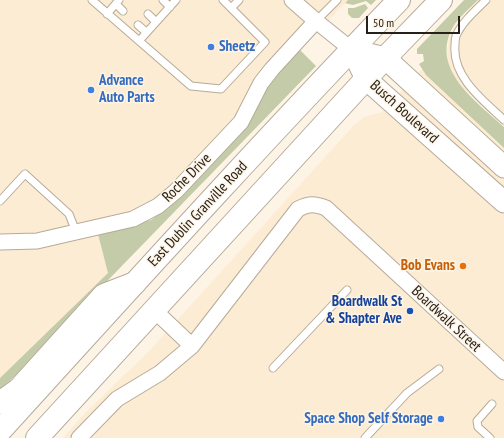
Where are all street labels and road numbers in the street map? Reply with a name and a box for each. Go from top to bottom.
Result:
street label: Busch Boulevard [366,77,442,147]
street label: Roche Drive [159,150,215,206]
street label: East Dublin Granville Road [145,158,251,270]
street label: Boardwalk Street [407,282,485,356]

